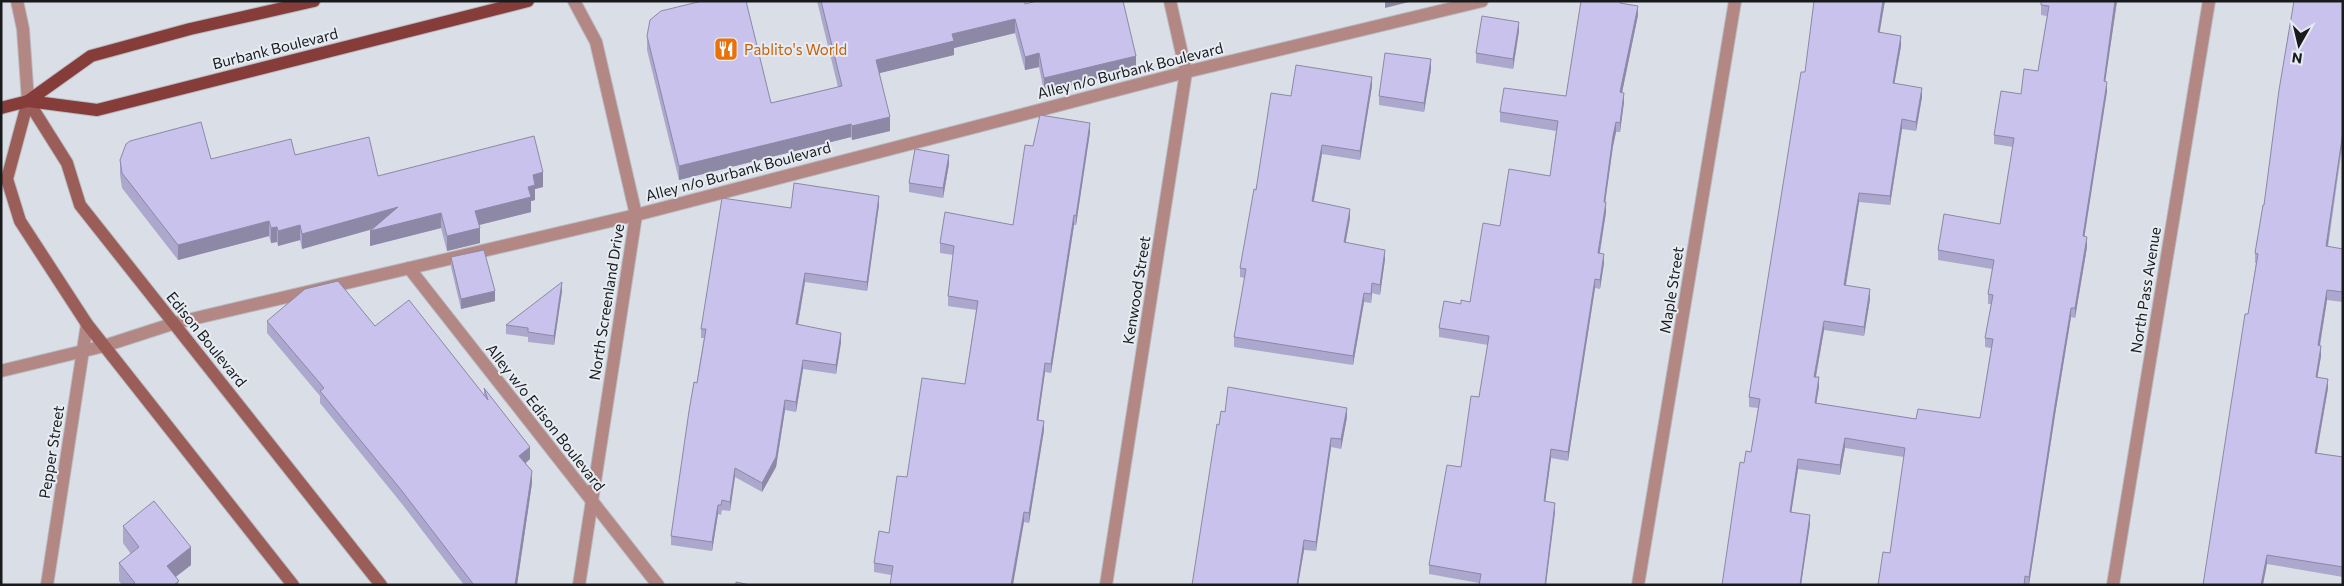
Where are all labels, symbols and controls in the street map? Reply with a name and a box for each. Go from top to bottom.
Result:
north arrow [2274,20,2324,70]
street label: Burbank Boulevard [210,24,340,72]
restaurant icon: Pablito's World [713,36,739,62]
street label: Alley n/o Burbank Boulevard [1035,38,1225,102]
place label: Pablito's World [744,40,847,58]
text: N [2291,49,2304,68]
street label: Alley n/o Burbank Boulevard [643,138,833,204]
street label: North Screenland Drive [585,222,627,382]
street label: North Pass Avenue [2126,225,2164,354]
street label: Kenwood Street [1119,235,1153,345]
street label: Maple Street [1655,245,1687,335]
street label: Edison Boulevard [163,288,251,390]
street label: Alley w/o Edison Boulevard [483,340,609,494]
street label: Pepper Street [35,404,67,500]

